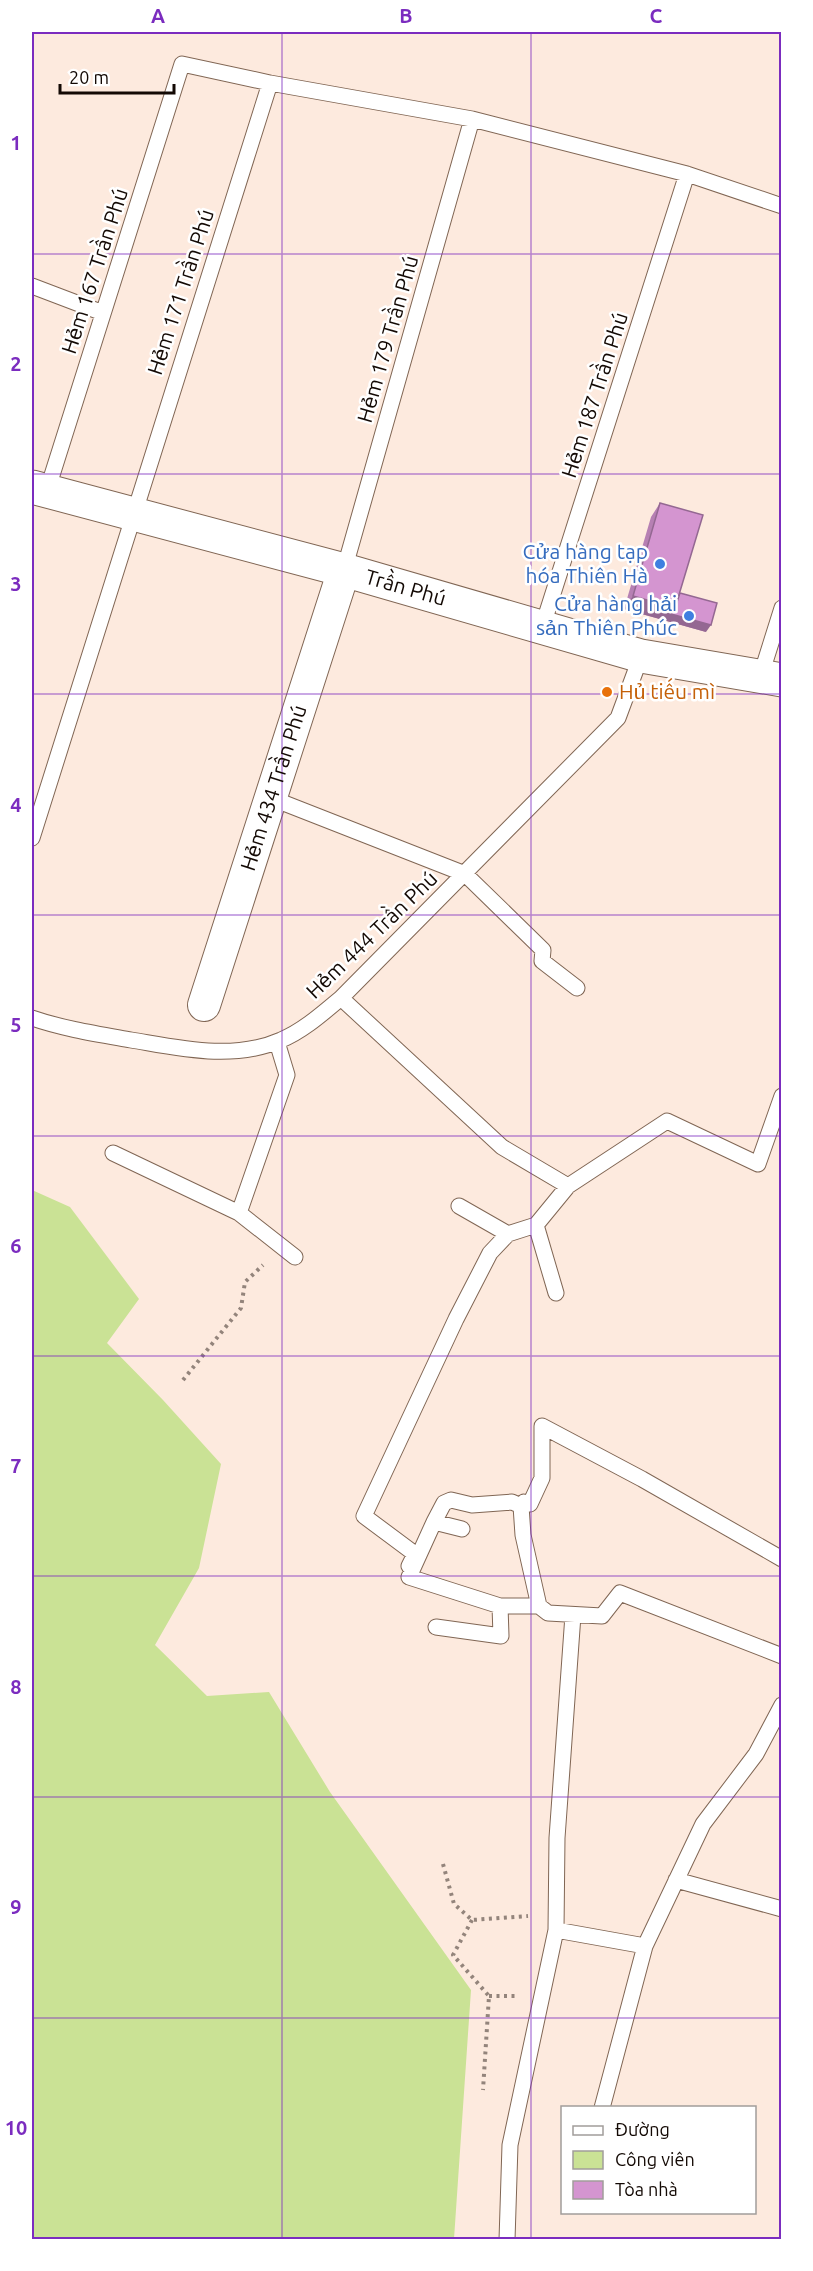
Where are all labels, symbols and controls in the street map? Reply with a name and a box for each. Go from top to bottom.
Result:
text: A [151,4,165,27]
text: B [399,4,413,27]
text: C [650,4,663,27]
scale bar [60,57,174,95]
text: 20 m [69,67,109,87]
text: 1 [10,131,22,154]
street label: Hẻm 167 Trần Phú [54,184,132,356]
street label: Hẻm 171 Trần Phú [140,205,218,377]
street label: Hẻm 179 Trần Phú [350,252,422,425]
street label: Hẻm 187 Trần Phú [554,308,632,480]
text: 2 [10,352,22,375]
place label: Cửa hàng tạp hóa Thiên Hà [523,539,648,587]
marker: Cửa hàng tạp hóa Thiên Hà [653,557,667,571]
street label: Trần Phú [363,564,449,610]
text: 3 [10,572,22,595]
place label: Cửa hàng hải sản Thiên Phúc [536,591,677,639]
marker: Cửa hàng hải sản Thiên Phúc [682,609,696,623]
place label: Hủ tiếu mì [619,677,715,703]
marker: Hủ tiếu mì [600,685,614,699]
street label: Hẻm 434 Trần Phú [235,702,311,874]
text: 4 [10,793,22,816]
street label: Hẻm 444 Trần Phú [299,864,442,1003]
text: 5 [10,1013,22,1036]
text: 6 [10,1234,22,1257]
text: 7 [10,1454,22,1477]
text: 8 [10,1675,22,1698]
text: 9 [10,1895,22,1918]
legend [561,2106,756,2214]
text: 10 [5,2116,27,2139]
text: Đường [615,2119,670,2139]
text: Công viên [615,2149,695,2169]
text: Tòa nhà [615,2179,678,2199]

